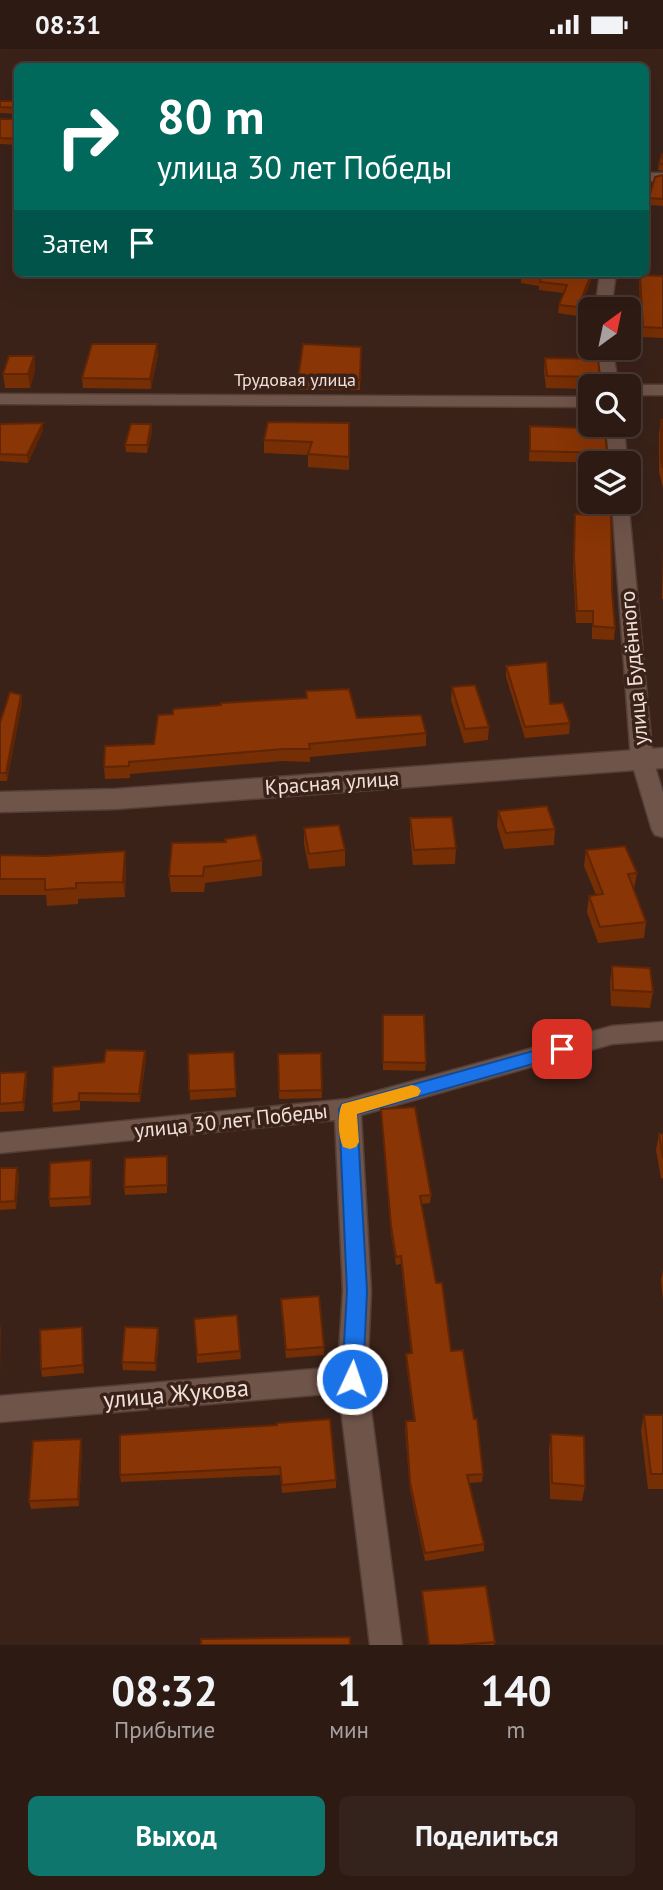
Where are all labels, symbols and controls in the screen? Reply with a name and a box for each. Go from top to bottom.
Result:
text: 08:31 [35,8,101,41]
text: 80 m [157,84,264,148]
icon: right [42,91,133,182]
text: улица 30 лет Победы [157,146,452,188]
icon: arrive [123,224,161,262]
text: Затем [42,227,109,260]
north arrow [578,297,640,361]
map controls [578,297,641,514]
street label: Трудовая улица [234,368,356,391]
button: search [578,374,641,437]
button: layers [578,451,641,514]
street label: улица Будённого [613,590,654,746]
street label: Красная улица [264,764,400,801]
pin [532,1019,592,1079]
icon: arrive [543,1030,581,1068]
street label: улица 30 лет Победы [133,1097,329,1144]
position arrow [315,1342,389,1416]
street label: улица Жукова [102,1372,250,1415]
text: 08:32 [111,1663,218,1718]
text: 1 [337,1663,361,1718]
text: 140 [480,1663,552,1718]
text: Прибытие [114,1715,215,1744]
text: мин [329,1715,369,1744]
text: m [507,1715,525,1744]
button: Выход [28,1796,325,1876]
button: Поделиться [339,1796,635,1876]

